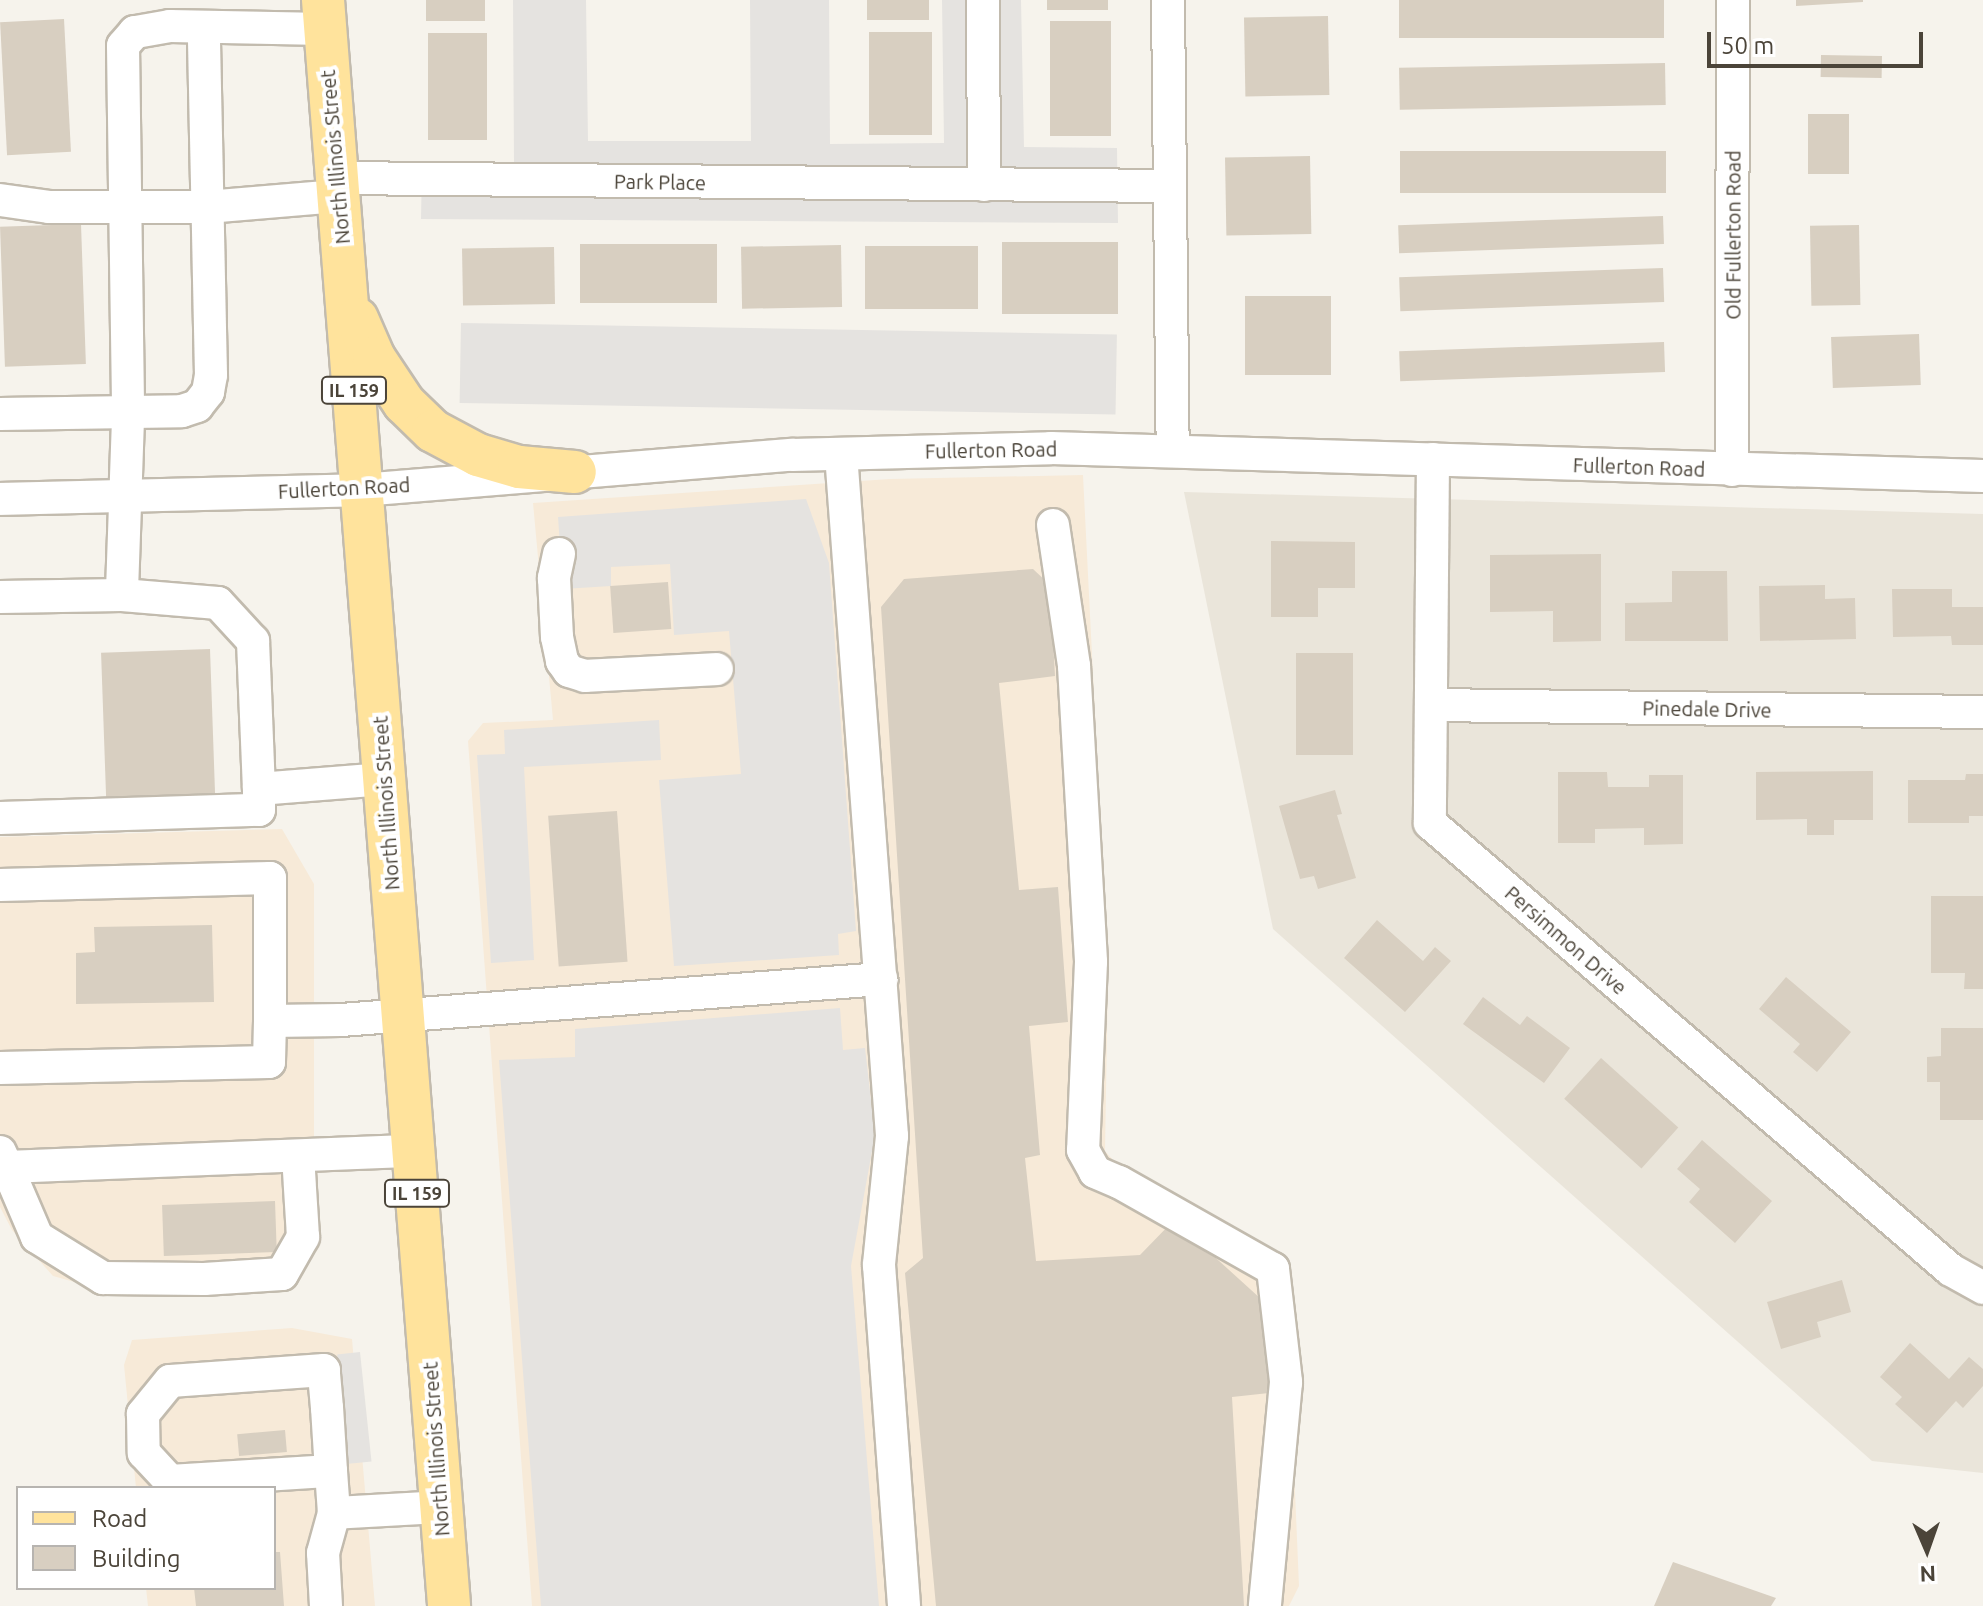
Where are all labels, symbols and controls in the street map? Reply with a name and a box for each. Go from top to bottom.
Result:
scale bar [1711,16,1927,66]
text: 50 m [1721,32,1774,59]
street label: North Illinois Street [315,69,355,245]
street label: Old Fullerton Road [1721,150,1745,320]
street label: Park Place [614,169,706,195]
road number: IL 159 [320,376,388,404]
street label: Fullerton Road [925,437,1057,463]
street label: Fullerton Road [1572,453,1706,481]
street label: Fullerton Road [277,473,411,503]
street label: Pinedale Drive [1642,696,1772,722]
street label: North Illinois Street [368,715,404,891]
street label: Persimmon Drive [1500,881,1632,999]
road number: IL 159 [383,1179,451,1207]
street label: North Illinois Street [418,1361,454,1537]
legend [16,1486,276,1590]
text: Road [92,1505,147,1532]
north arrow [1887,1510,1967,1590]
text: Building [92,1545,180,1572]
text: N [1919,1562,1937,1587]

